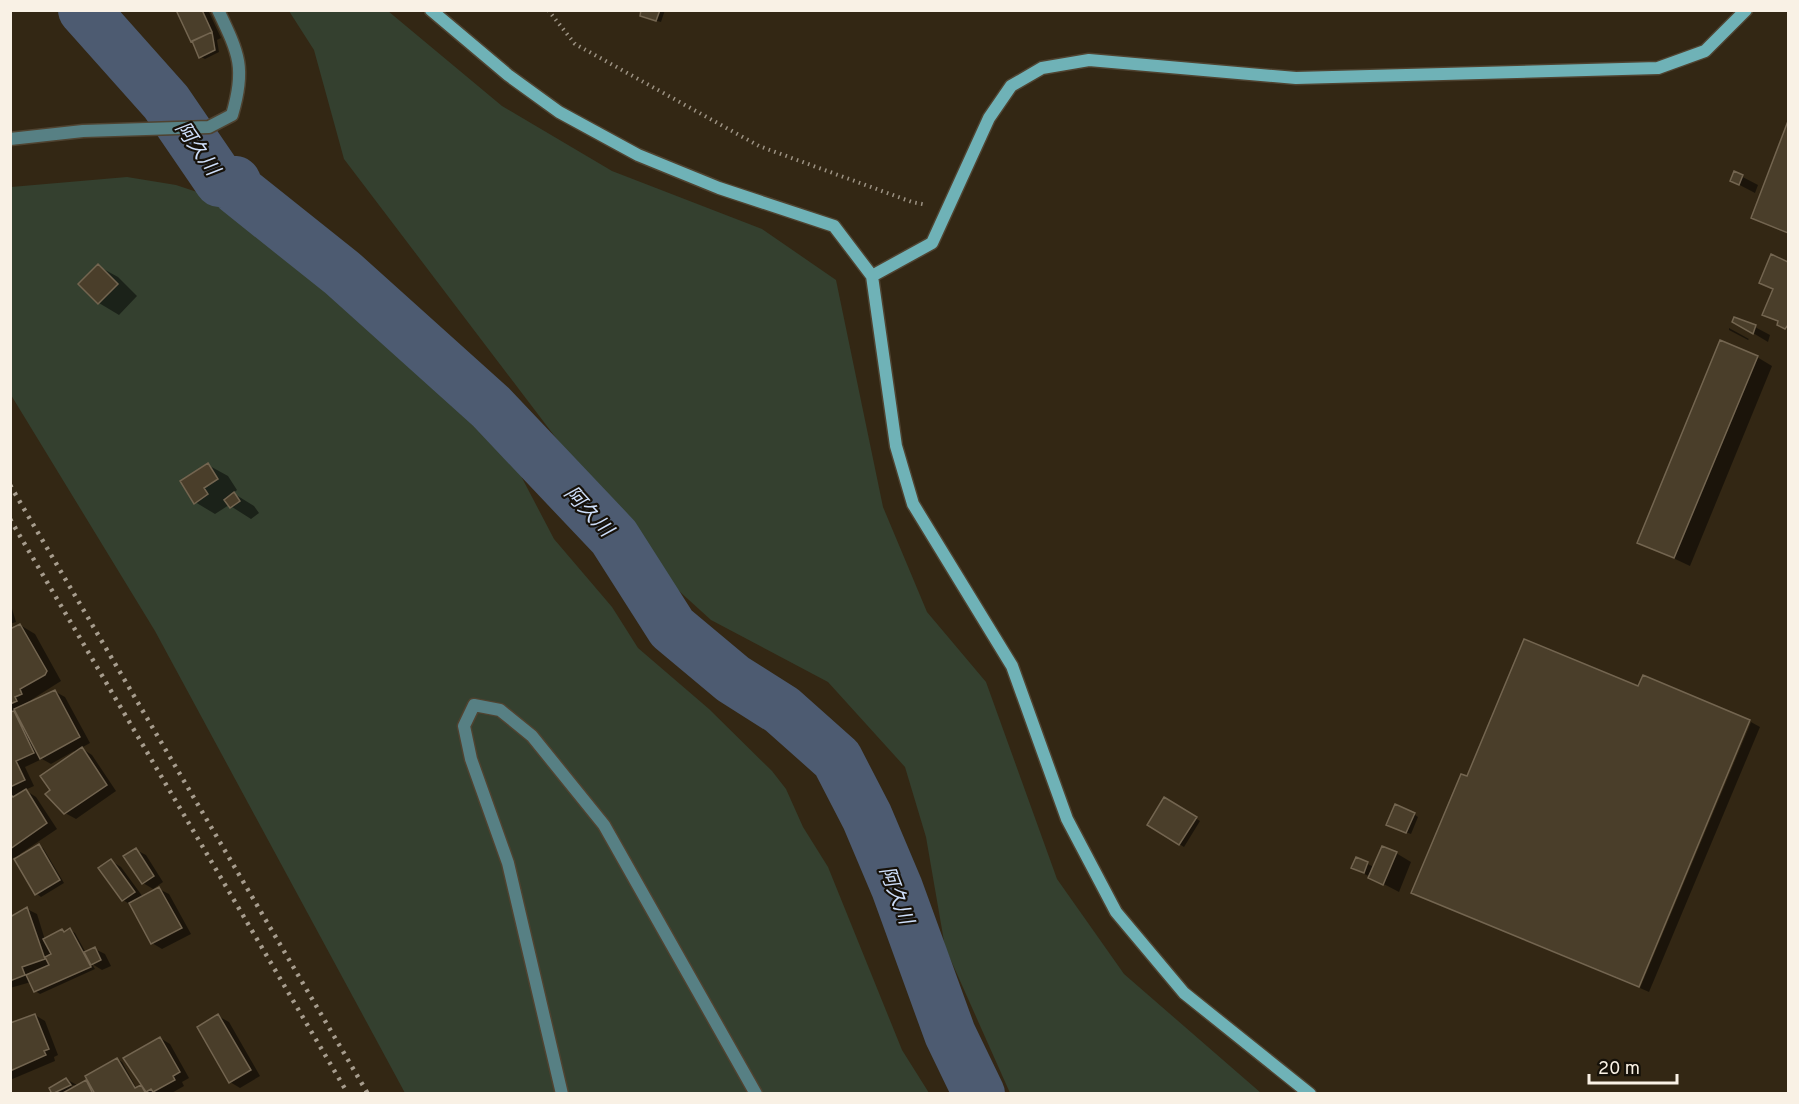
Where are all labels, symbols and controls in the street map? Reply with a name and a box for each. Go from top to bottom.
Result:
water label: 阿久川 [169,117,225,183]
water label: 阿久川 [558,482,619,545]
water label: 阿久川 [872,863,919,930]
scale bar [1589,1047,1678,1085]
text: 20 m [1598,1058,1640,1081]

